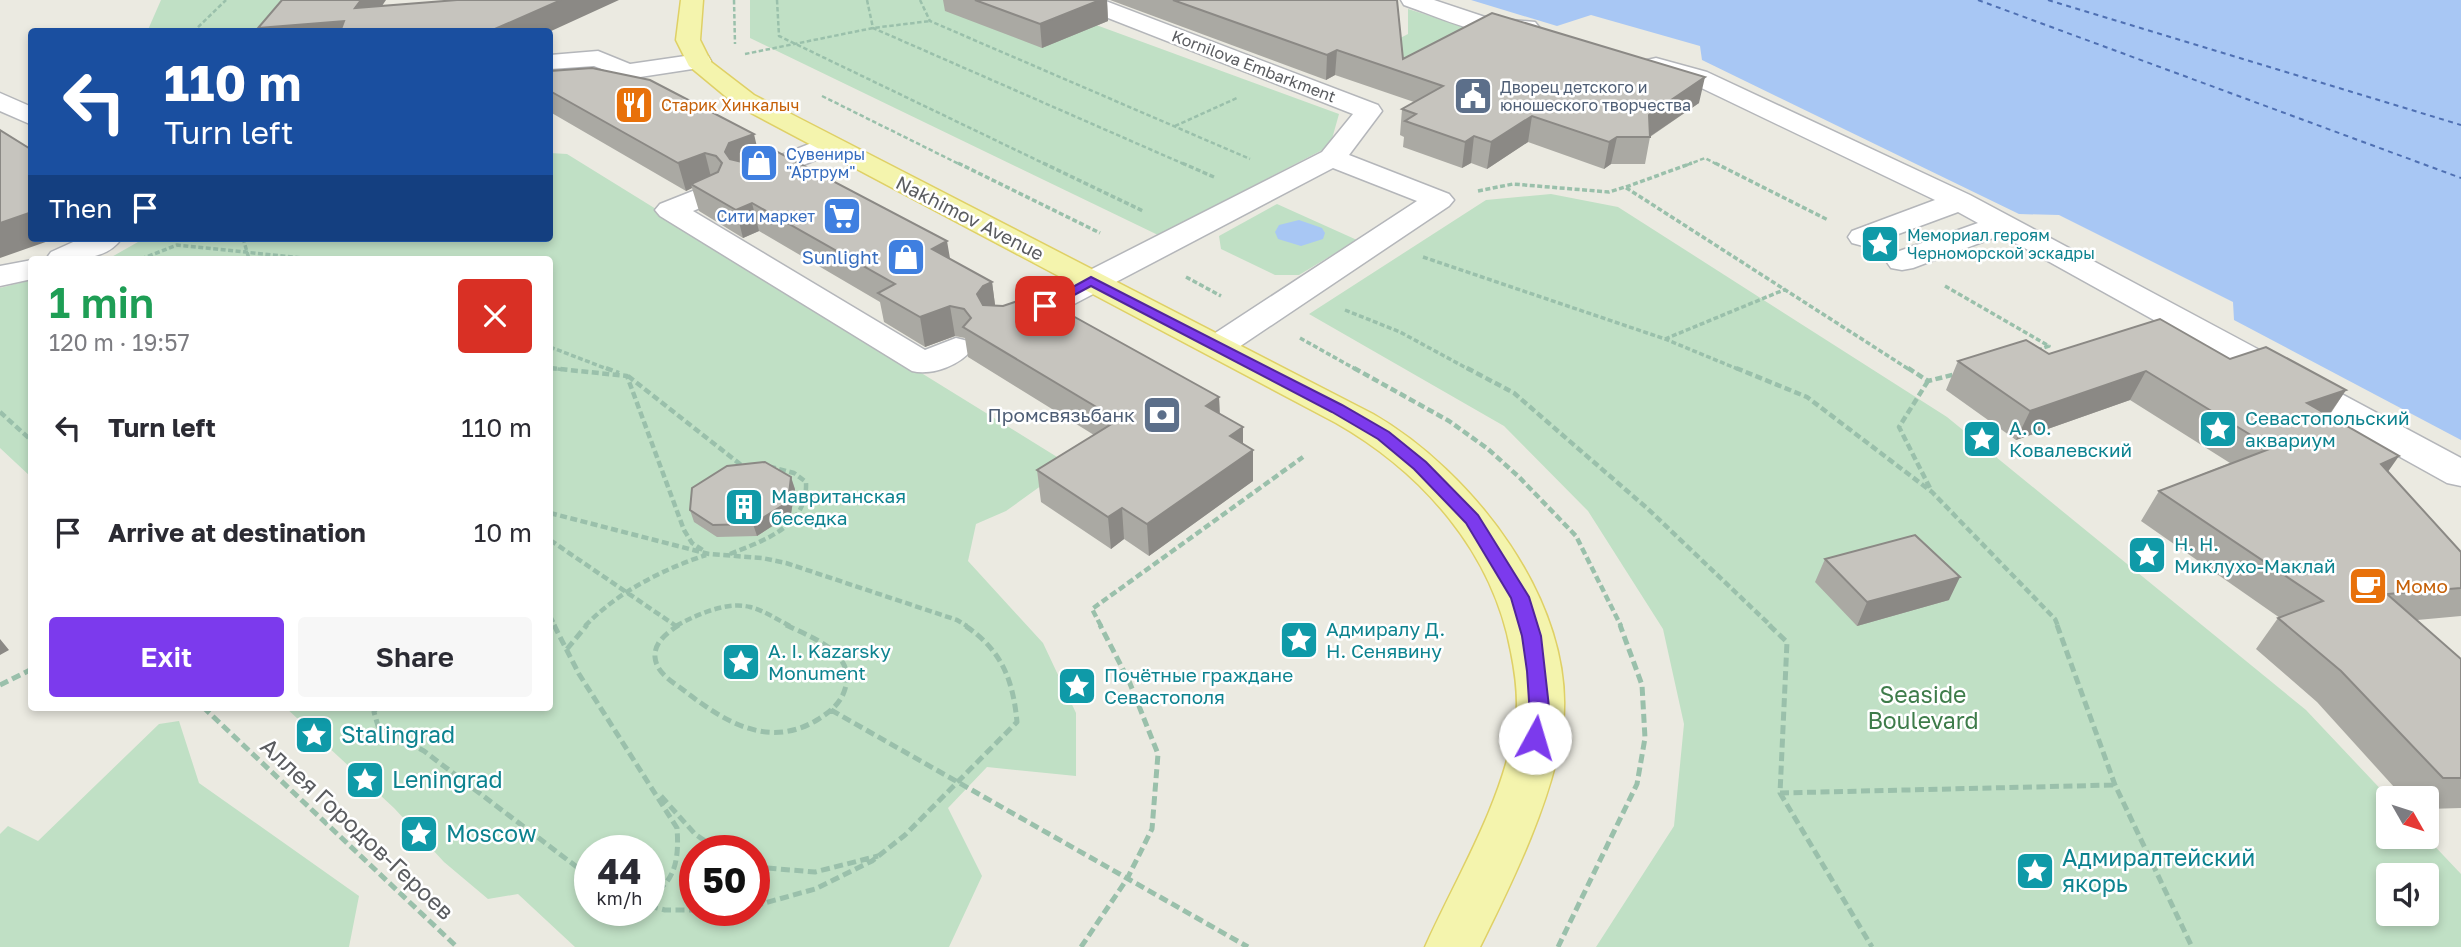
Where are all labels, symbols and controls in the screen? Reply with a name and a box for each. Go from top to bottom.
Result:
street label: Kornilova Embarkment [1169,25,1339,107]
text: 110 m [164,53,301,112]
icon: left [49,56,140,147]
public building icon: Дворец детского и юношеского творчества [1452,75,1494,117]
place label: Дворец детского и юношеского творчества [1500,77,1691,115]
restaurant icon: Старик Хинкалыч [613,84,655,126]
place label: Старик Хинкалыч [661,95,799,115]
text: Turn left [164,113,293,151]
shop icon: Сувениры "Артрум" [738,142,780,184]
place label: Сувениры "Артрум" [786,144,865,182]
street label: Nakhimov Avenue [892,170,1048,265]
icon: arrive [126,189,164,227]
text: Then [49,193,112,224]
supermarket icon: Сити маркет [821,195,863,237]
place label: Сити маркет [717,206,815,226]
place icon: Мемориал героям Черноморской эскадры [1859,223,1901,265]
place label: Мемориал героям Черноморской эскадры [1907,225,2095,263]
shop icon: Sunlight [885,236,927,278]
place label: Sunlight [802,245,879,268]
pin [1015,276,1075,336]
text: 1 min [49,277,154,327]
button: close [458,279,532,353]
icon: arrive [1026,287,1064,325]
text: 120 m · 19:57 [49,328,190,356]
bank icon: Промсвязьбанк [1141,394,1183,436]
place label: Промсвязьбанк [988,403,1135,426]
place label: Севастопольский аквариум [2245,406,2410,451]
place icon: Севастопольский аквариум [2197,408,2239,450]
icon: left [49,409,87,447]
text: Turn left [108,412,216,443]
text: 110 m [461,412,532,443]
place label: А. О. Ковалевский [2009,416,2132,461]
place icon: А. О. Ковалевский [1961,418,2003,460]
place label: Мавританская беседка [771,484,906,529]
building icon: Мавританская беседка [723,486,765,528]
icon: arrive [49,514,87,552]
text: Arrive at destination [108,517,366,548]
text: 10 m [474,517,532,548]
place label: Н. Н. Миклухо-Маклай [2174,532,2336,577]
place icon: Н. Н. Миклухо-Маклай [2126,534,2168,576]
cafe icon: Момо [2347,565,2389,607]
place label: Момо [2395,574,2448,597]
button: Exit [49,617,284,697]
button: Share [298,617,532,697]
place label: Адмиралу Д. Н. Сенявину [1326,617,1445,662]
place icon: Адмиралу Д. Н. Сенявину [1278,619,1320,661]
place label: A. I. Kazarsky Monument [768,639,891,684]
place icon: A. I. Kazarsky Monument [720,641,762,683]
place label: Почётные граждане Севастополя [1104,663,1293,708]
place icon: Почётные граждане Севастополя [1056,665,1098,707]
park label: Seaside Boulevard [1867,680,1979,734]
position arrow [1498,701,1572,775]
place icon: Stalingrad [293,714,335,756]
place label: Stalingrad [341,720,455,748]
street label: Аллея Городов-Героев [255,731,460,925]
place icon: Leningrad [344,759,386,801]
place label: Leningrad [392,765,503,793]
north arrow [2376,786,2440,849]
map controls [2376,786,2439,926]
place icon: Moscow [398,813,440,855]
place label: Moscow [446,819,537,847]
speed limit sign: 50 [679,835,770,926]
place label: Адмиралтейский якорь [2062,843,2255,897]
text: 44 [598,850,641,892]
place icon: Адмиралтейский якорь [2014,850,2056,892]
button: sound [2376,863,2439,926]
text: km/h [597,887,642,909]

